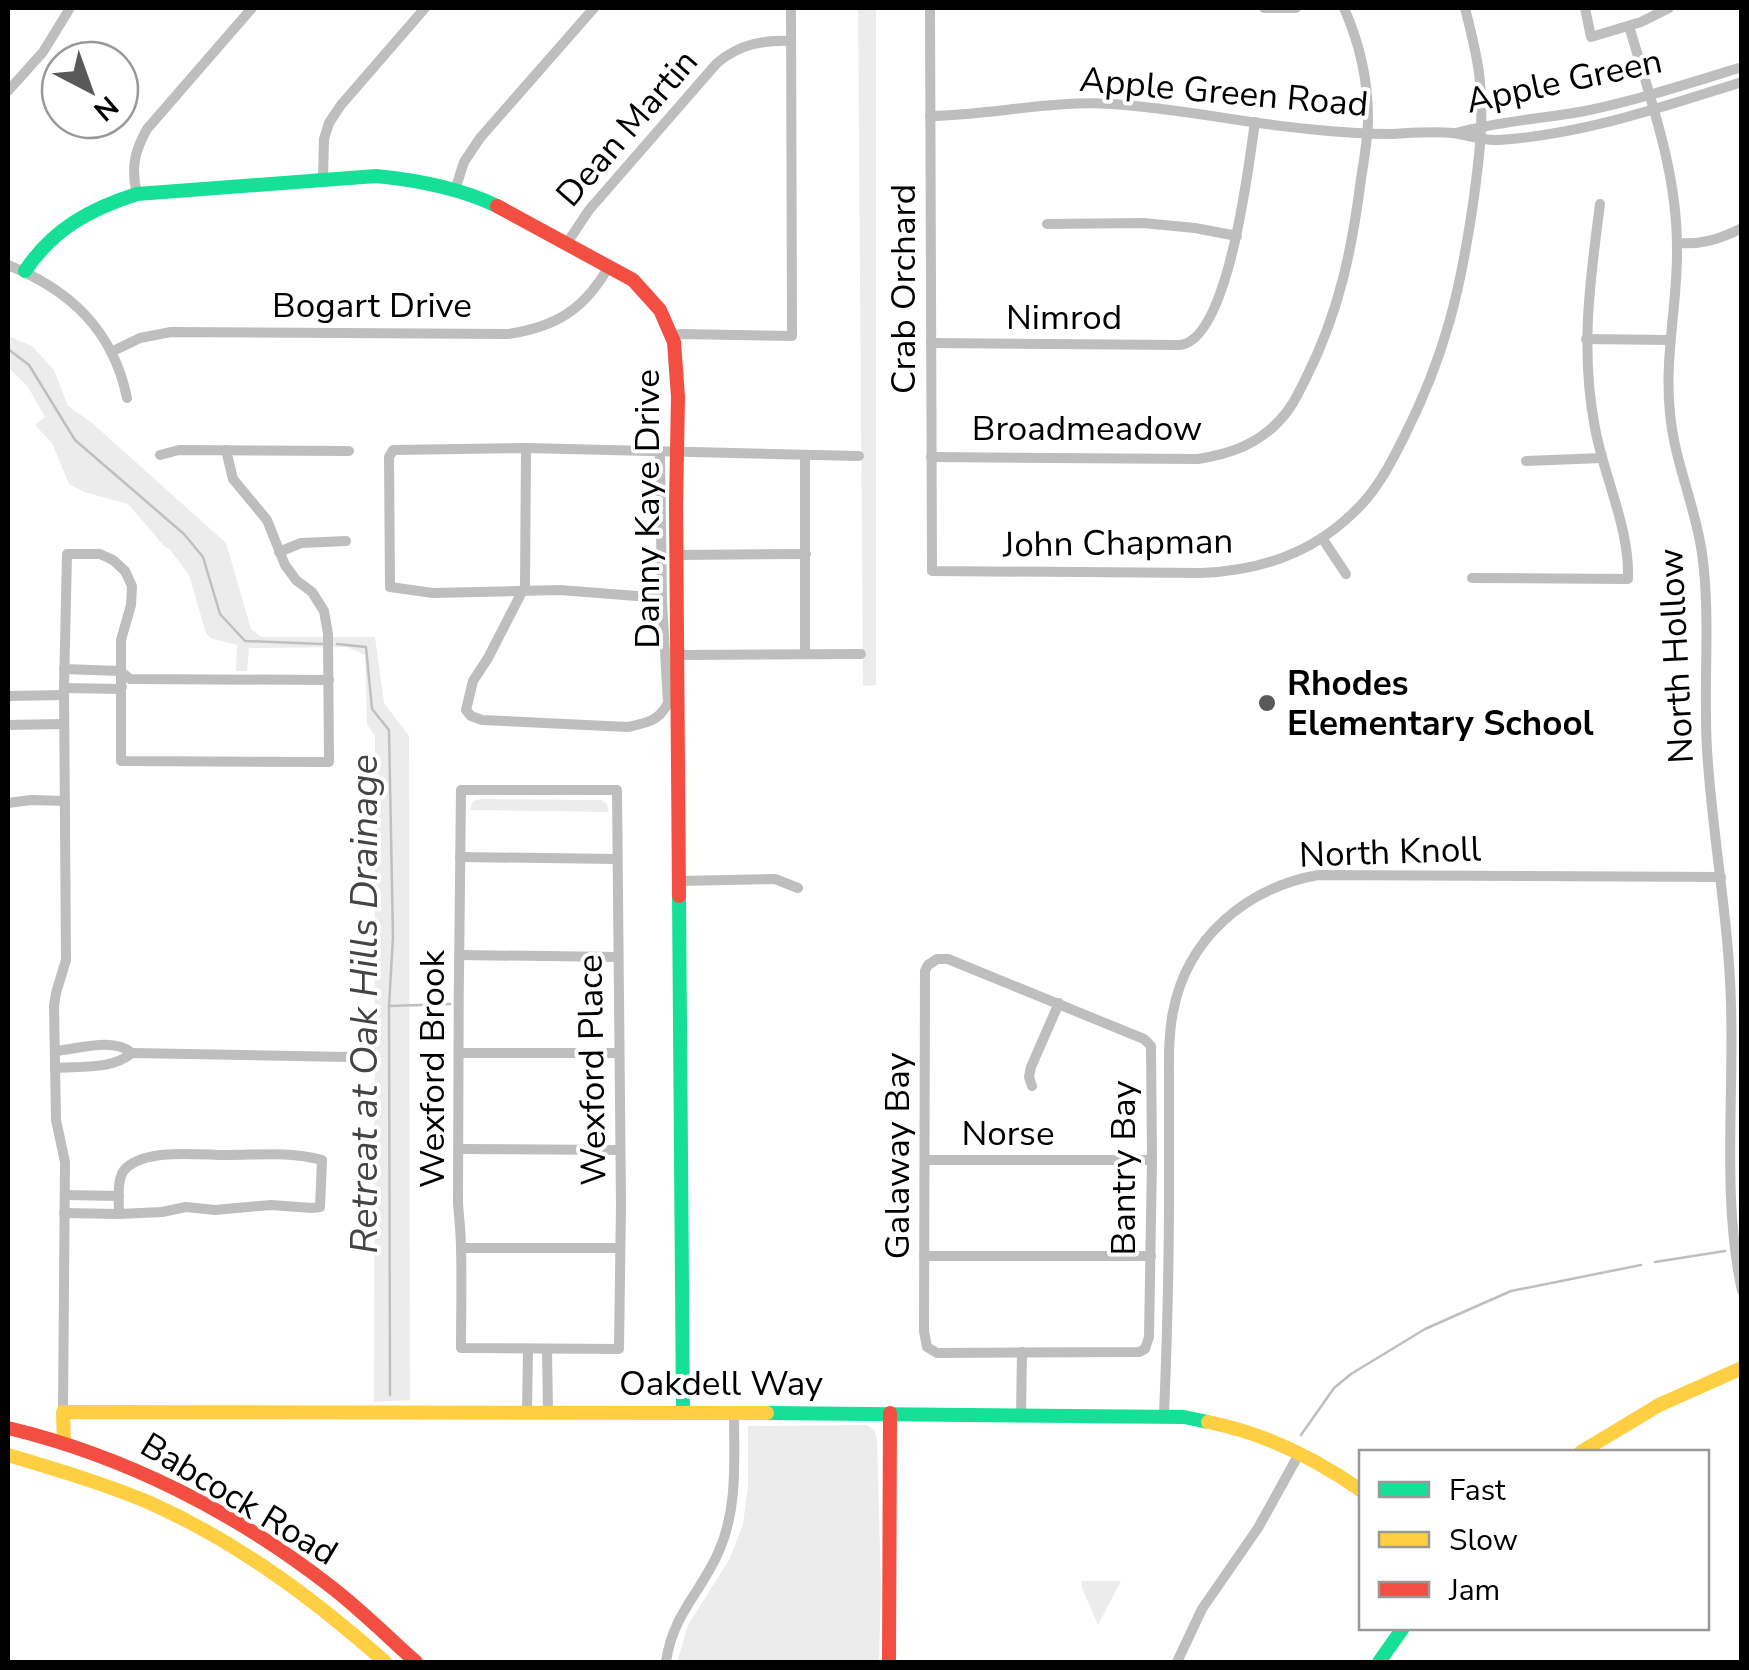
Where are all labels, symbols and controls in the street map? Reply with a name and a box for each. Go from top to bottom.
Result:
street label: Apple Green [1462,37,1666,125]
street label: Dean Martin [546,39,708,217]
north arrow [40,40,140,140]
street label: Apple Green Road [1078,56,1370,128]
text: N [85,87,126,129]
street label: Crab Orchard [880,184,927,394]
street label: Bogart Drive [272,282,472,329]
street label: Nimrod [1006,294,1122,341]
street label: Danny Kaye Drive [624,369,671,649]
street label: Broadmeadow [972,405,1202,452]
street label: John Chapman [1001,517,1234,569]
street label: North Hollow [1647,547,1705,765]
place label: Rhodes Elementary School [1287,660,1594,747]
marker: Rhodes Elementary School [1256,692,1278,714]
water label: Retreat at Oak Hills Drainage [339,754,390,1254]
street label: North Knoll [1298,825,1482,879]
street label: Wexford Brook [409,949,456,1188]
street label: Wexford Place [566,954,618,1186]
street label: Galaway Bay [874,1052,921,1260]
street label: Bantry Bay [1100,1081,1147,1255]
street label: Norse [961,1110,1055,1157]
street label: Oakdell Way [619,1360,823,1407]
street label: Babcock Road [132,1422,346,1576]
legend [1359,1450,1709,1630]
text: Fast [1449,1470,1506,1511]
text: Slow [1449,1520,1518,1561]
text: Jam [1448,1570,1500,1611]

